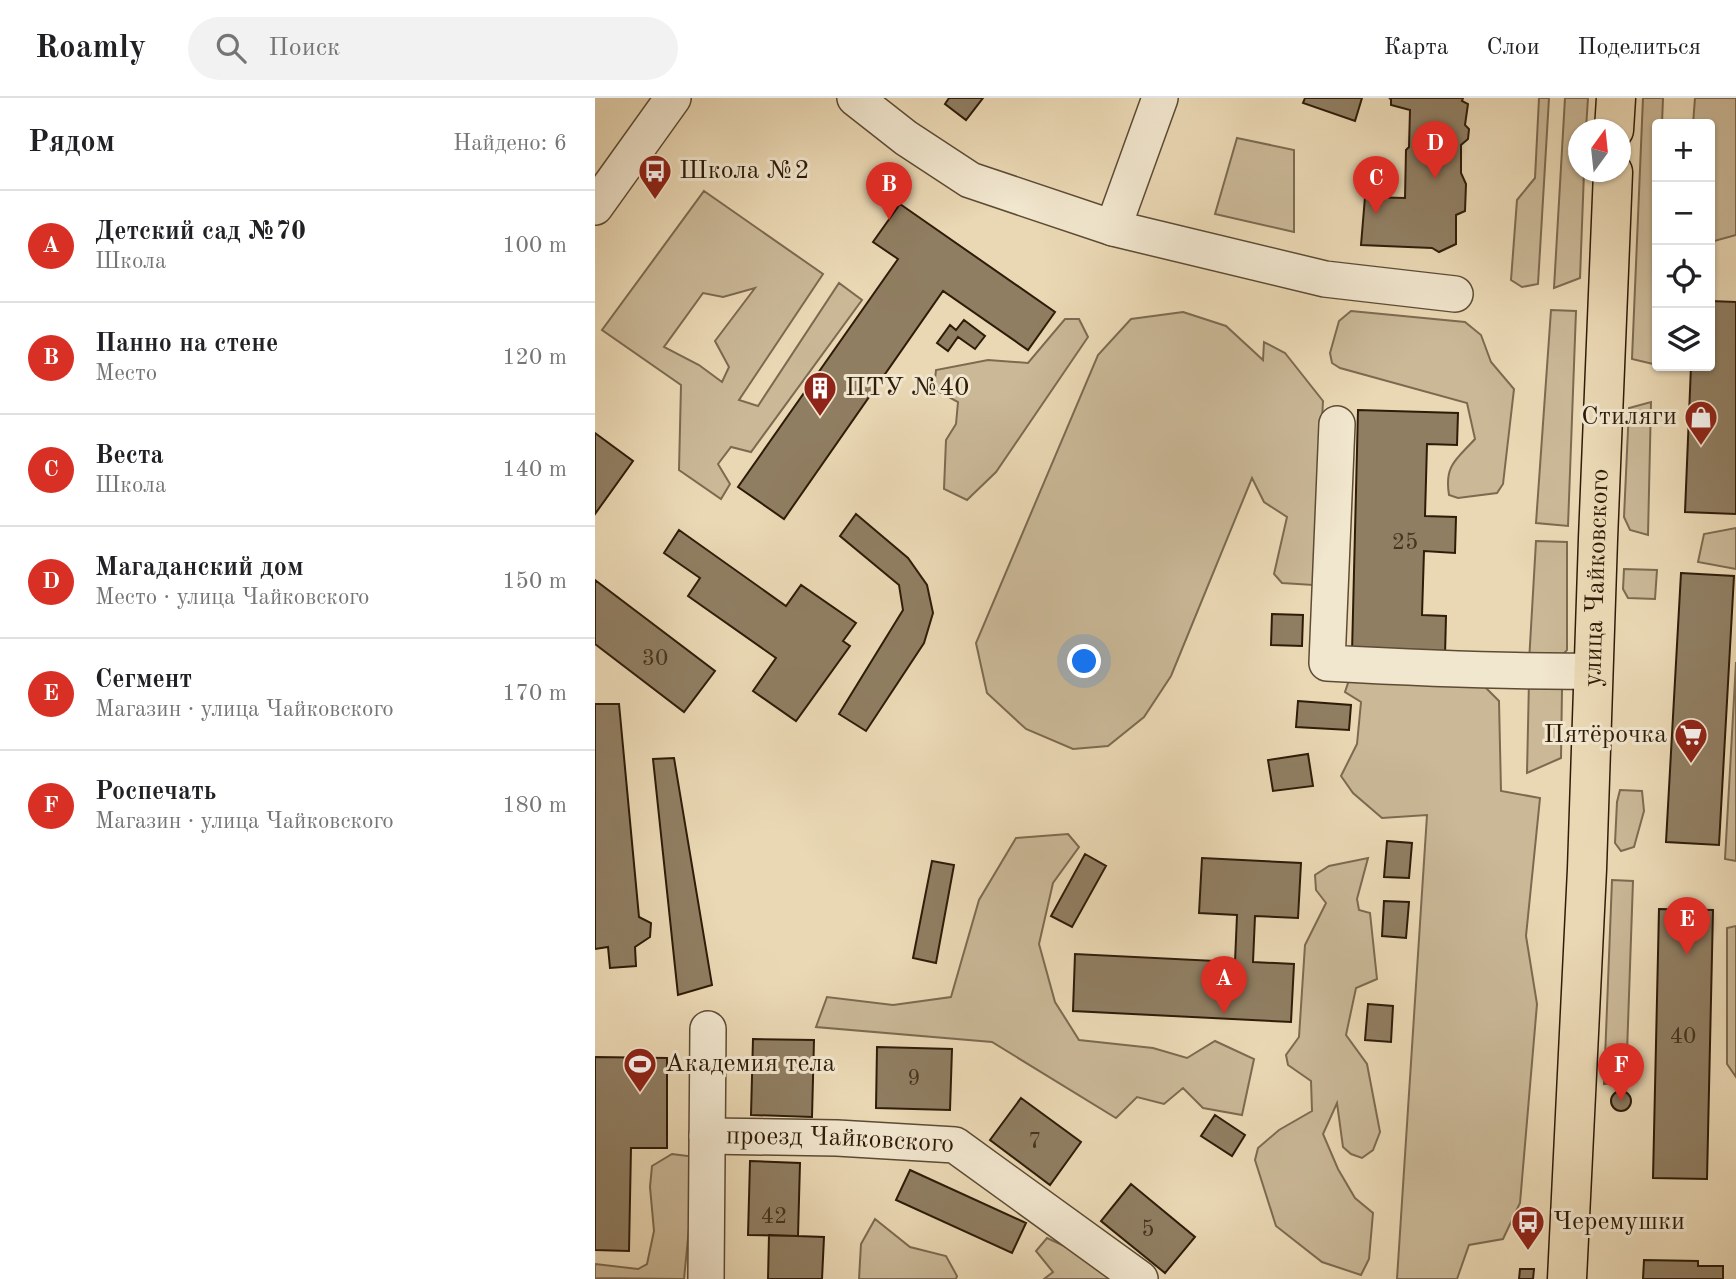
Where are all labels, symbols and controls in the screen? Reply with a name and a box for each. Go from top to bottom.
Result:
search box [188,17,678,80]
icon: search [212,29,250,67]
text: Roamly [35,32,146,65]
text: Поиск [268,35,340,61]
text: Карта [1384,36,1449,60]
text: Слои [1487,36,1540,60]
text: Поделиться [1578,36,1701,60]
north arrow [1568,119,1631,182]
map controls [1652,119,1715,371]
button: + [1652,119,1715,182]
pin: D [1412,121,1458,179]
text: Рядом [28,128,115,158]
text: Найдено: 6 [453,132,567,155]
bus stop icon: Школа №2 [636,152,674,201]
pin: C [1353,156,1399,214]
place label: Школа №2 [679,158,810,184]
pin: B [866,162,912,220]
button: − [1652,182,1715,245]
text: Детский сад №70 [95,219,306,245]
text: A [42,234,60,257]
text: 100 m [502,234,567,257]
button: locate [1652,245,1715,308]
text: Школа [95,250,166,273]
button: layers [1652,308,1715,371]
text: Панно на стене [95,331,278,357]
text: B [43,346,59,369]
text: 120 m [502,346,567,369]
text: Место [95,362,157,385]
building icon: ПТУ №40 [801,369,839,418]
place label: ПТУ №40 [845,375,969,401]
shop icon: Стиляги [1682,398,1720,447]
place label: Стиляги [1581,404,1677,430]
text: Веста [95,443,164,469]
text: C [43,458,59,481]
text: 140 m [502,458,567,481]
street label: улица Чайковского [1580,468,1614,687]
text: Школа [95,474,166,497]
house number: 25 [1392,531,1418,554]
text: Магаданский дом [95,555,304,581]
text: D [42,570,60,593]
text: 150 m [502,570,567,593]
text: Место · улица Чайковского [95,586,370,609]
your location [1067,644,1101,678]
house number: 30 [642,647,668,670]
text: Сегмент [95,667,192,693]
text: E [43,682,59,705]
text: 170 m [502,682,567,705]
text: Магазин · улица Чайковского [95,698,394,721]
supermarket icon: Пятёрочка [1672,716,1710,765]
place label: Пятёрочка [1543,722,1667,748]
text: Роспечать [95,779,216,805]
text: F [43,794,59,817]
text: 180 m [502,794,567,817]
text: Магазин · улица Чайковского [95,810,394,833]
pin: E [1664,897,1710,955]
pin: A [1201,956,1247,1014]
house number: 40 [1670,1025,1696,1048]
pin: F [1598,1043,1644,1101]
sports icon: Академия тела [621,1045,659,1094]
place label: Академия тела [665,1051,836,1077]
house number: 9 [907,1067,921,1090]
street label: проезд Чайковского [726,1123,955,1158]
house number: 7 [1028,1130,1042,1153]
bus stop icon: Черемушки [1509,1203,1547,1252]
house number: 42 [761,1205,787,1228]
place label: Черемушки [1553,1209,1685,1235]
house number: 5 [1141,1218,1155,1241]

